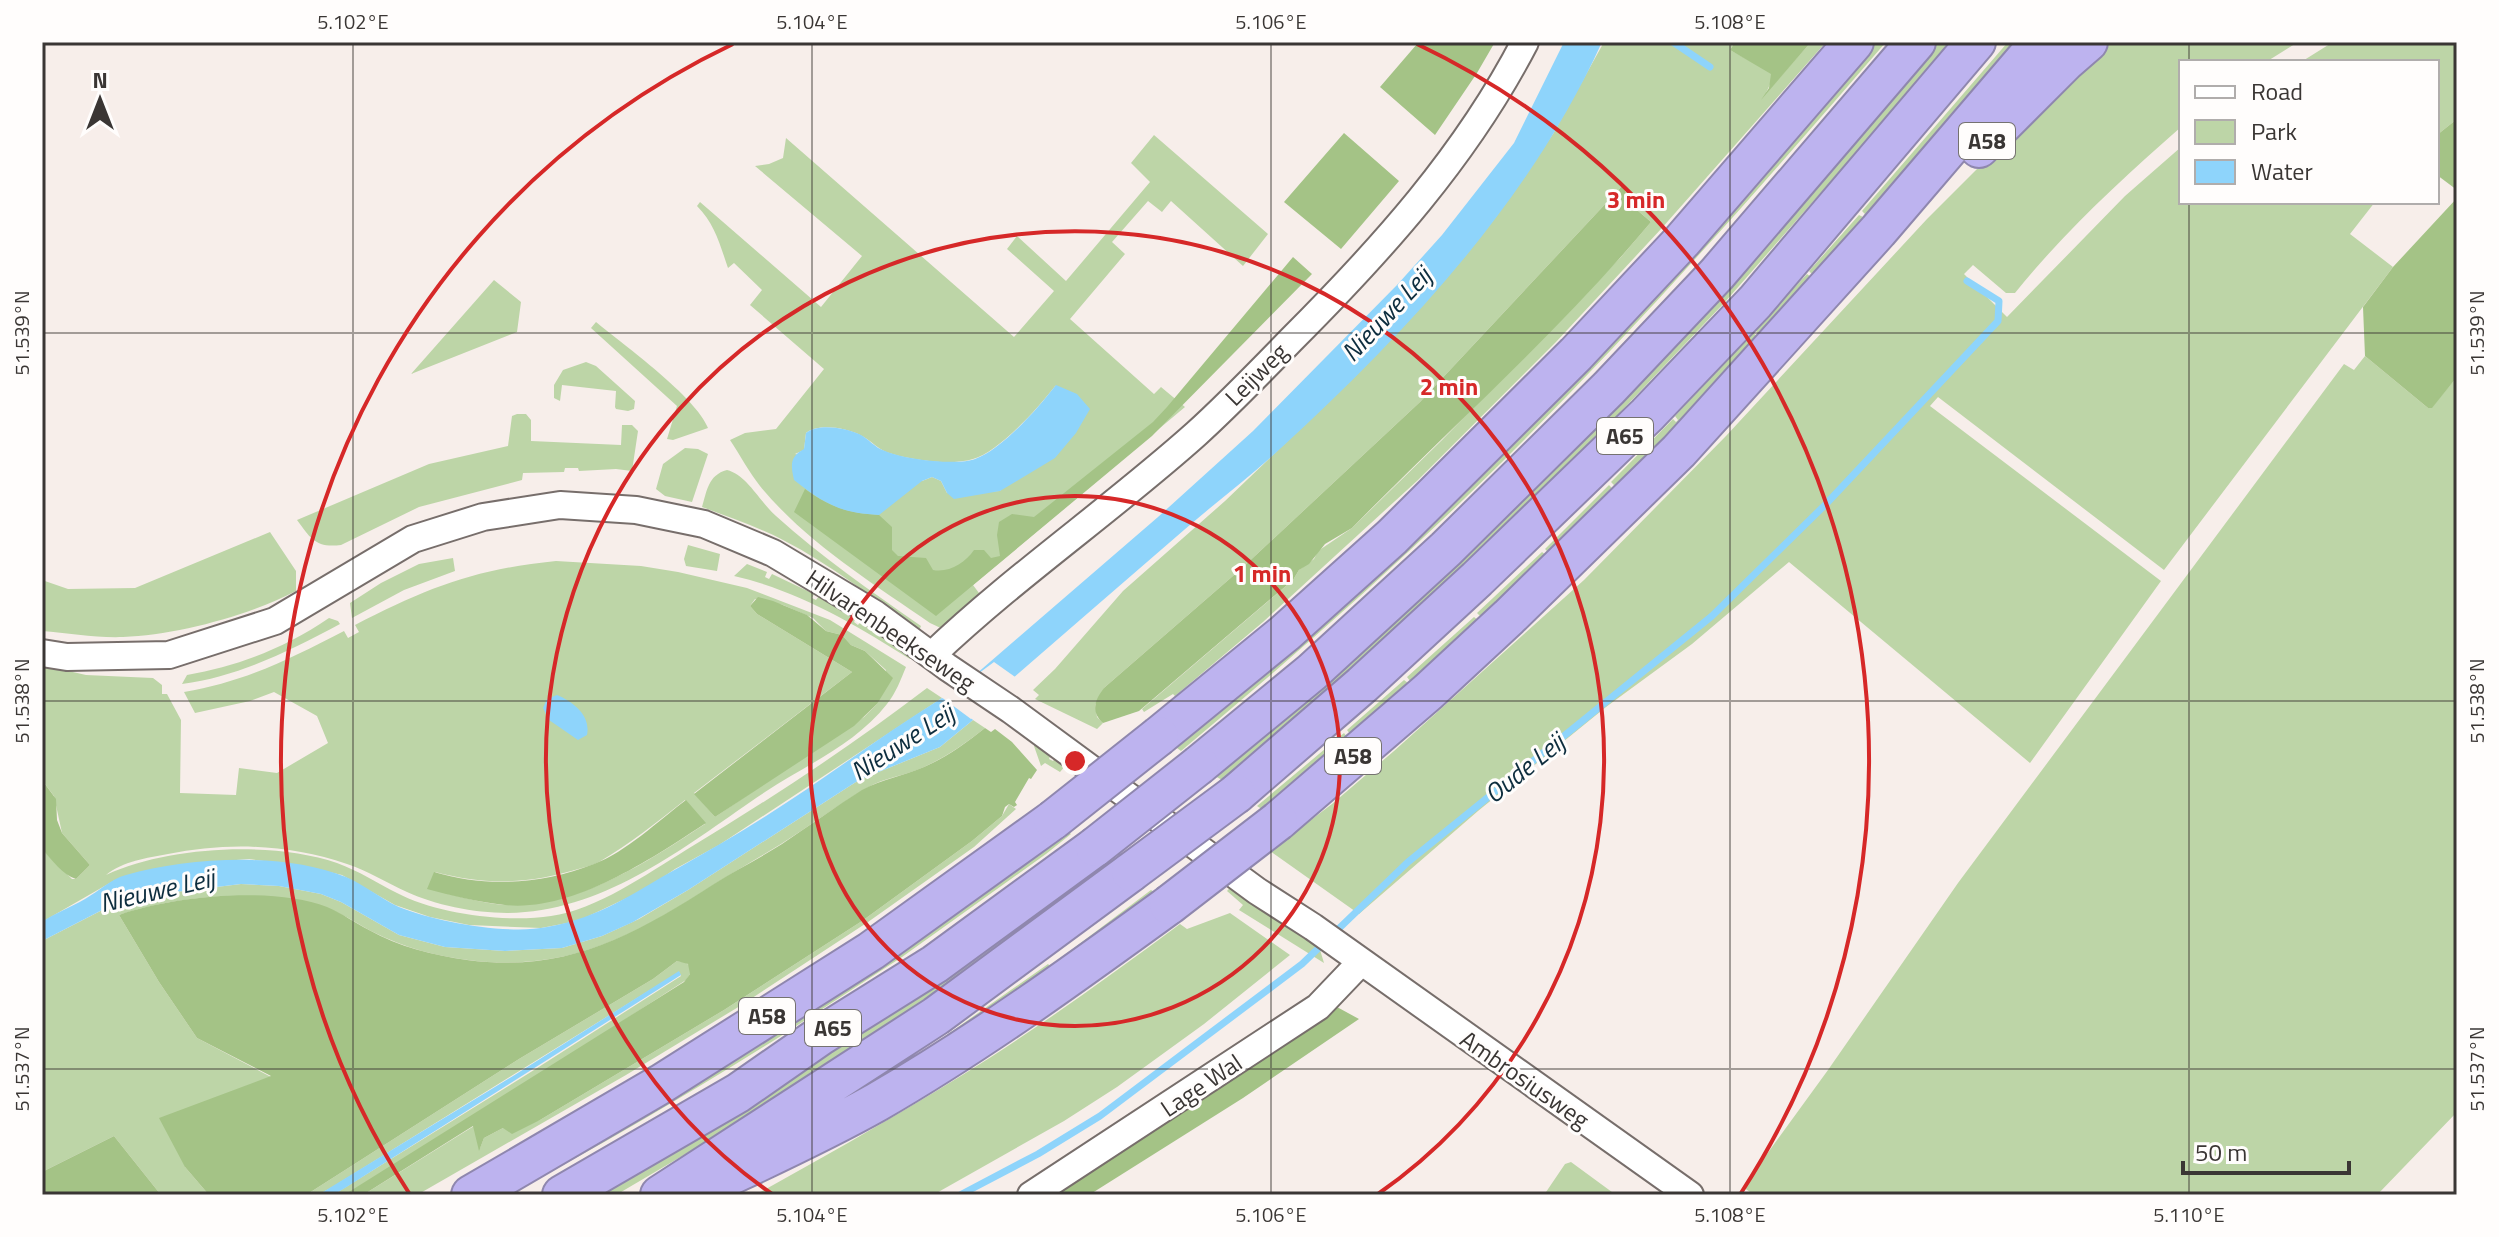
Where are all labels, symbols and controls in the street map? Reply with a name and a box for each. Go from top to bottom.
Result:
text: 5.102°E [317,6,389,37]
text: 5.104°E [776,6,848,37]
text: 5.106°E [1235,6,1307,37]
text: 5.108°E [1694,6,1766,37]
north arrow [60,60,140,140]
legend [2179,60,2439,204]
text: N [92,63,108,97]
text: Road [2251,73,2303,109]
text: Park [2251,113,2297,149]
road number: A58 [1959,123,2015,159]
text: Water [2251,153,2313,189]
text: 3 min [1607,181,1665,217]
water label: Nieuwe Leij [1332,256,1442,370]
text: 51.539°N [6,290,37,376]
text: 51.539°N [2461,290,2492,376]
street label: Leijweg [1216,334,1296,414]
text: 2 min [1420,368,1478,404]
road number: A65 [1597,418,1653,454]
text: 1 min [1233,555,1291,591]
street label: Hilvarenbeekseweg [799,560,983,700]
text: 51.538°N [6,658,37,744]
text: 51.538°N [2461,658,2492,744]
water label: Nieuwe Leij [842,692,964,790]
water label: Oude Leij [1475,722,1575,813]
road number: A58 [1325,738,1381,774]
centre of rings [1061,747,1089,775]
water label: Nieuwe Leij [96,857,221,922]
road number: A58 [739,998,795,1034]
road number: A65 [805,1010,861,1046]
street label: Ambrosiusweg [1453,1021,1597,1137]
text: 51.537°N [6,1026,37,1112]
text: 51.537°N [2461,1026,2492,1112]
street label: Lage Wal [1153,1044,1249,1126]
scale bar [2183,1125,2349,1175]
text: 50 m [2195,1134,2247,1170]
text: 5.102°E [317,1199,389,1230]
text: 5.104°E [776,1199,848,1230]
text: 5.106°E [1235,1199,1307,1230]
text: 5.108°E [1694,1199,1766,1230]
text: 5.110°E [2153,1199,2225,1230]

